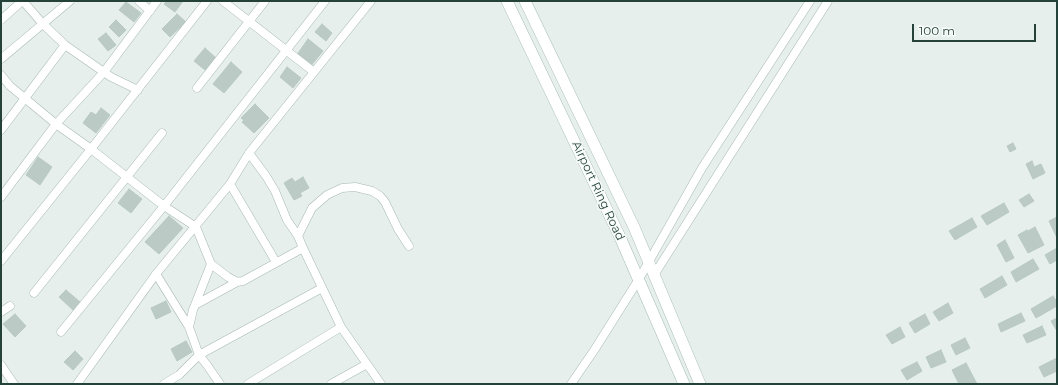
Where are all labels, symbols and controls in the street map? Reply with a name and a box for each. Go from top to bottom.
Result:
scale bar [914,16,1038,42]
text: 100 m [919,23,955,38]
street label: Airport Ring Road [569,139,627,243]

